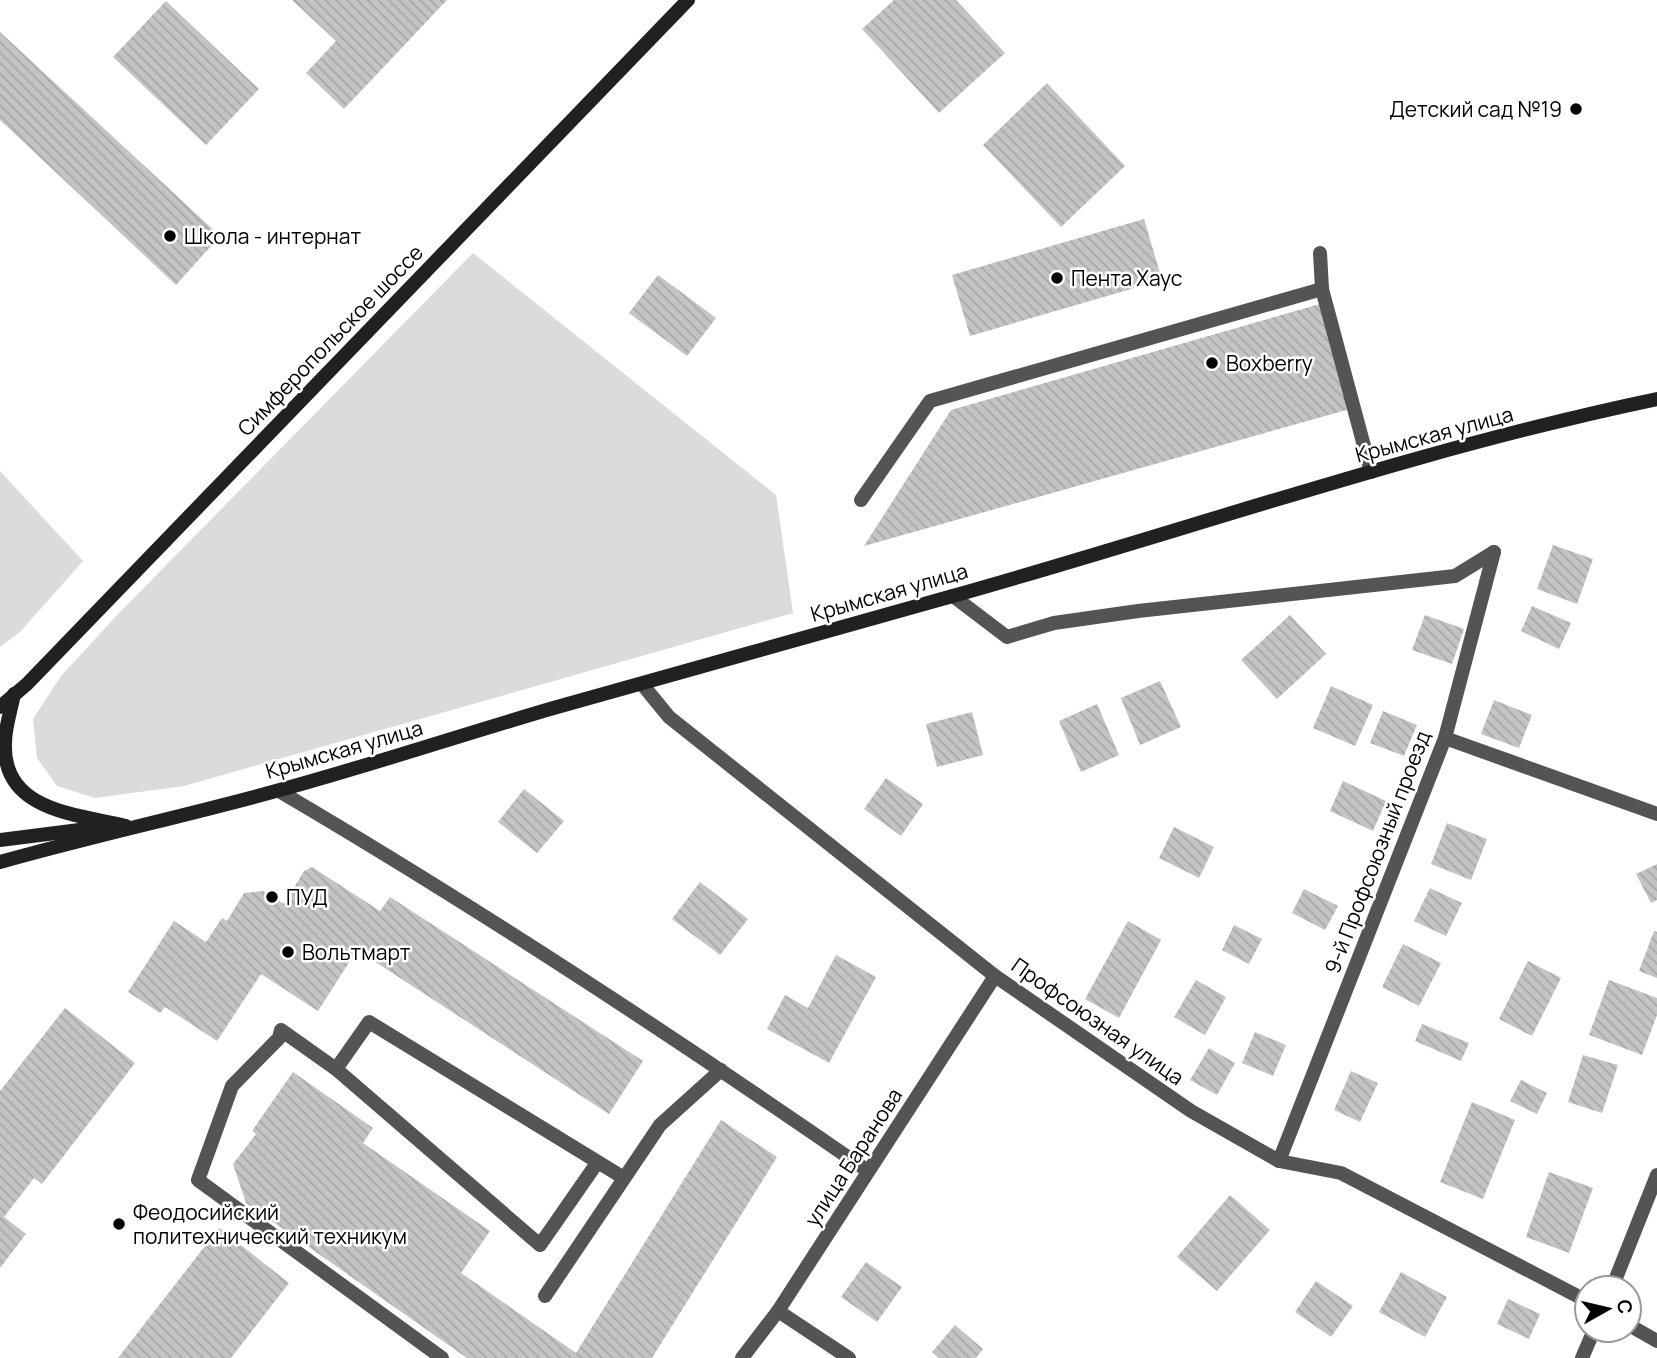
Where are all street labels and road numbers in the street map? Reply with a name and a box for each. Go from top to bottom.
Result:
street label: Симферопольское шоссе [231,238,429,442]
street label: Крымская улица [1352,399,1516,469]
street label: Крымская улица [807,556,971,628]
street label: Крымская улица [262,713,426,785]
street label: 9-й Профсоюзный проезд [1318,727,1436,977]
street label: Профсоюзная улица [1006,951,1190,1091]
street label: улица Баранова [798,1082,908,1232]

